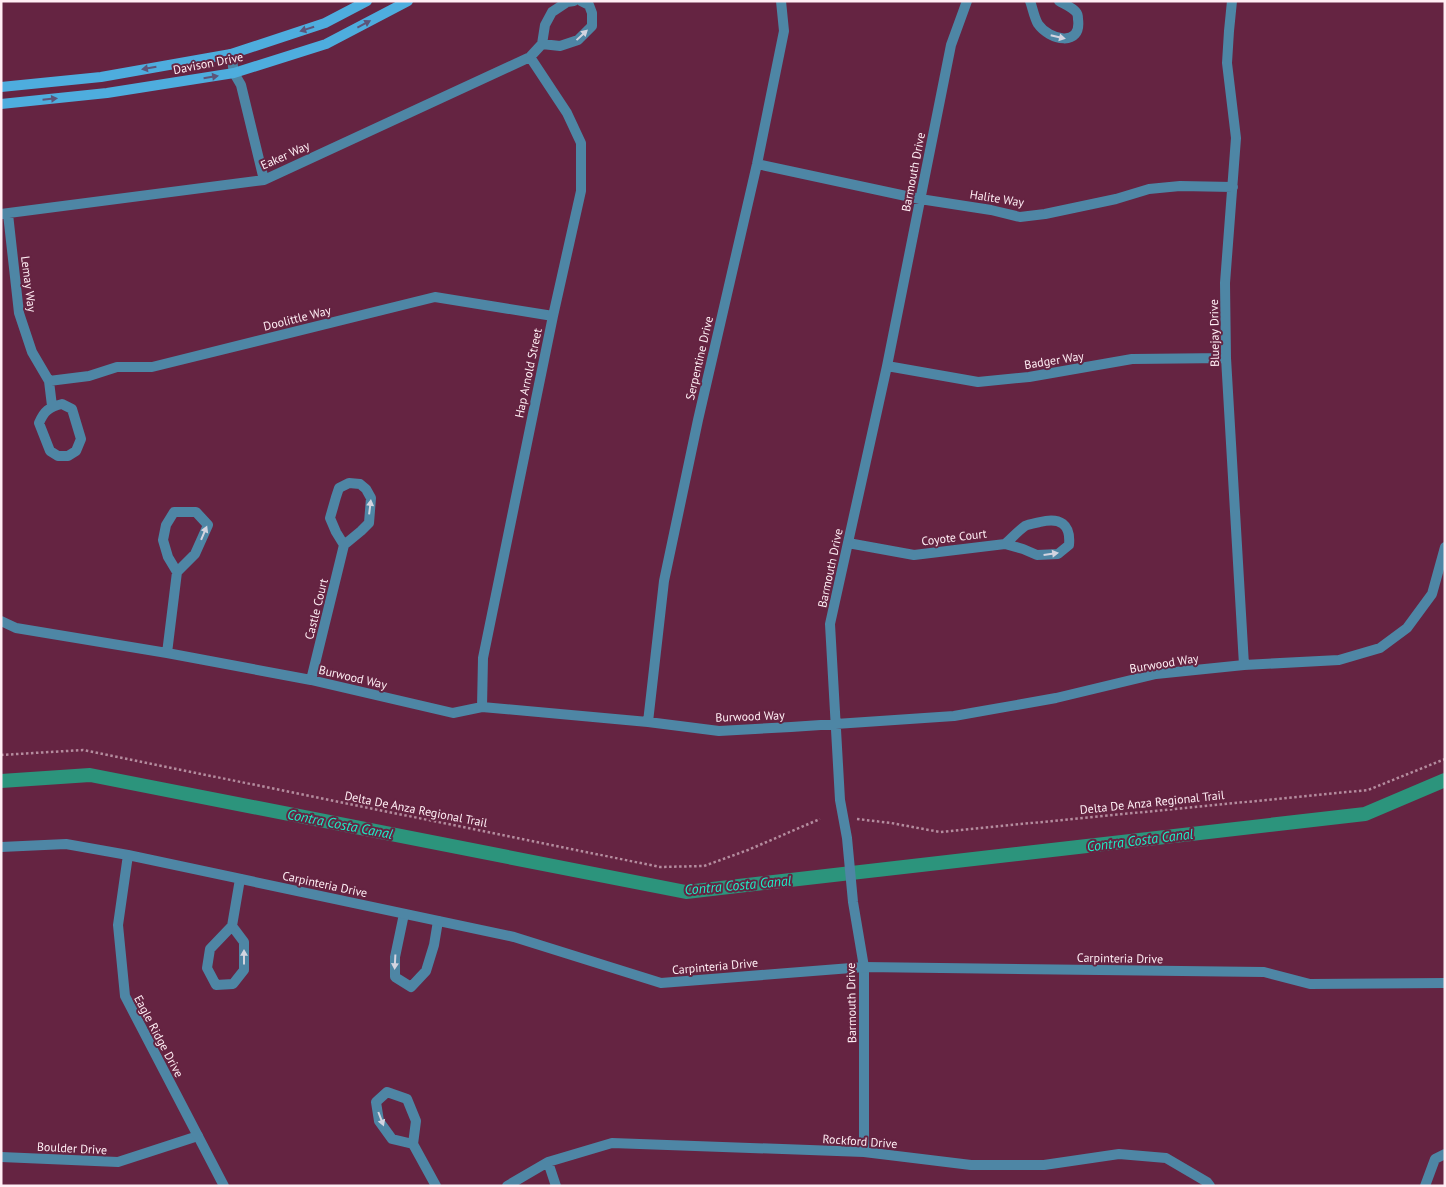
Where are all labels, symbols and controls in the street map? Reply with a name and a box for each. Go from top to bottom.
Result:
one-way arrow [356,20,371,28]
one-way arrow [299,26,314,34]
one-way arrow [576,29,588,41]
one-way arrow [1050,33,1066,41]
street label: Davison Drive [172,49,244,77]
one-way arrow [141,65,157,73]
one-way arrow [203,72,219,80]
one-way arrow [42,95,58,103]
street label: Barmouth Drive [898,131,928,213]
street label: Eaker Way [258,137,312,172]
street label: Halite Way [969,186,1026,210]
street label: Lemay Way [18,255,40,313]
street label: Bluejay Drive [1206,299,1222,367]
street label: Doolittle Way [262,302,333,334]
street label: Serpentine Drive [682,315,716,401]
street label: Hap Arnold Street [511,327,545,419]
street label: Badger Way [1023,348,1085,372]
one-way arrow [366,499,374,515]
one-way arrow [201,526,209,540]
street label: Coyote Court [920,526,988,548]
street label: Barmouth Drive [814,527,846,609]
one-way arrow [1044,550,1060,558]
street label: Castle Court [301,577,331,641]
street label: Burwood Way [1128,650,1200,676]
street label: Burwood Way [317,662,389,692]
street label: Burwood Way [715,707,785,725]
street label: Delta De Anza Regional Trail [1079,787,1225,817]
street label: Delta De Anza Regional Trail [343,788,489,830]
water label: Contra Costa Canal [286,805,395,843]
water label: Contra Costa Canal [1086,825,1195,855]
street label: Carpinteria Drive [281,868,369,900]
water label: Contra Costa Canal [684,871,792,899]
one-way arrow [240,948,248,964]
street label: Carpinteria Drive [1077,950,1163,966]
one-way arrow [391,954,399,970]
street label: Carpinteria Drive [671,955,759,977]
street label: Barmouth Drive [843,963,859,1043]
street label: Eagle Ridge Drive [131,992,187,1080]
one-way arrow [377,1112,385,1127]
street label: Rockford Drive [822,1131,898,1151]
street label: Boulder Drive [37,1139,107,1157]

